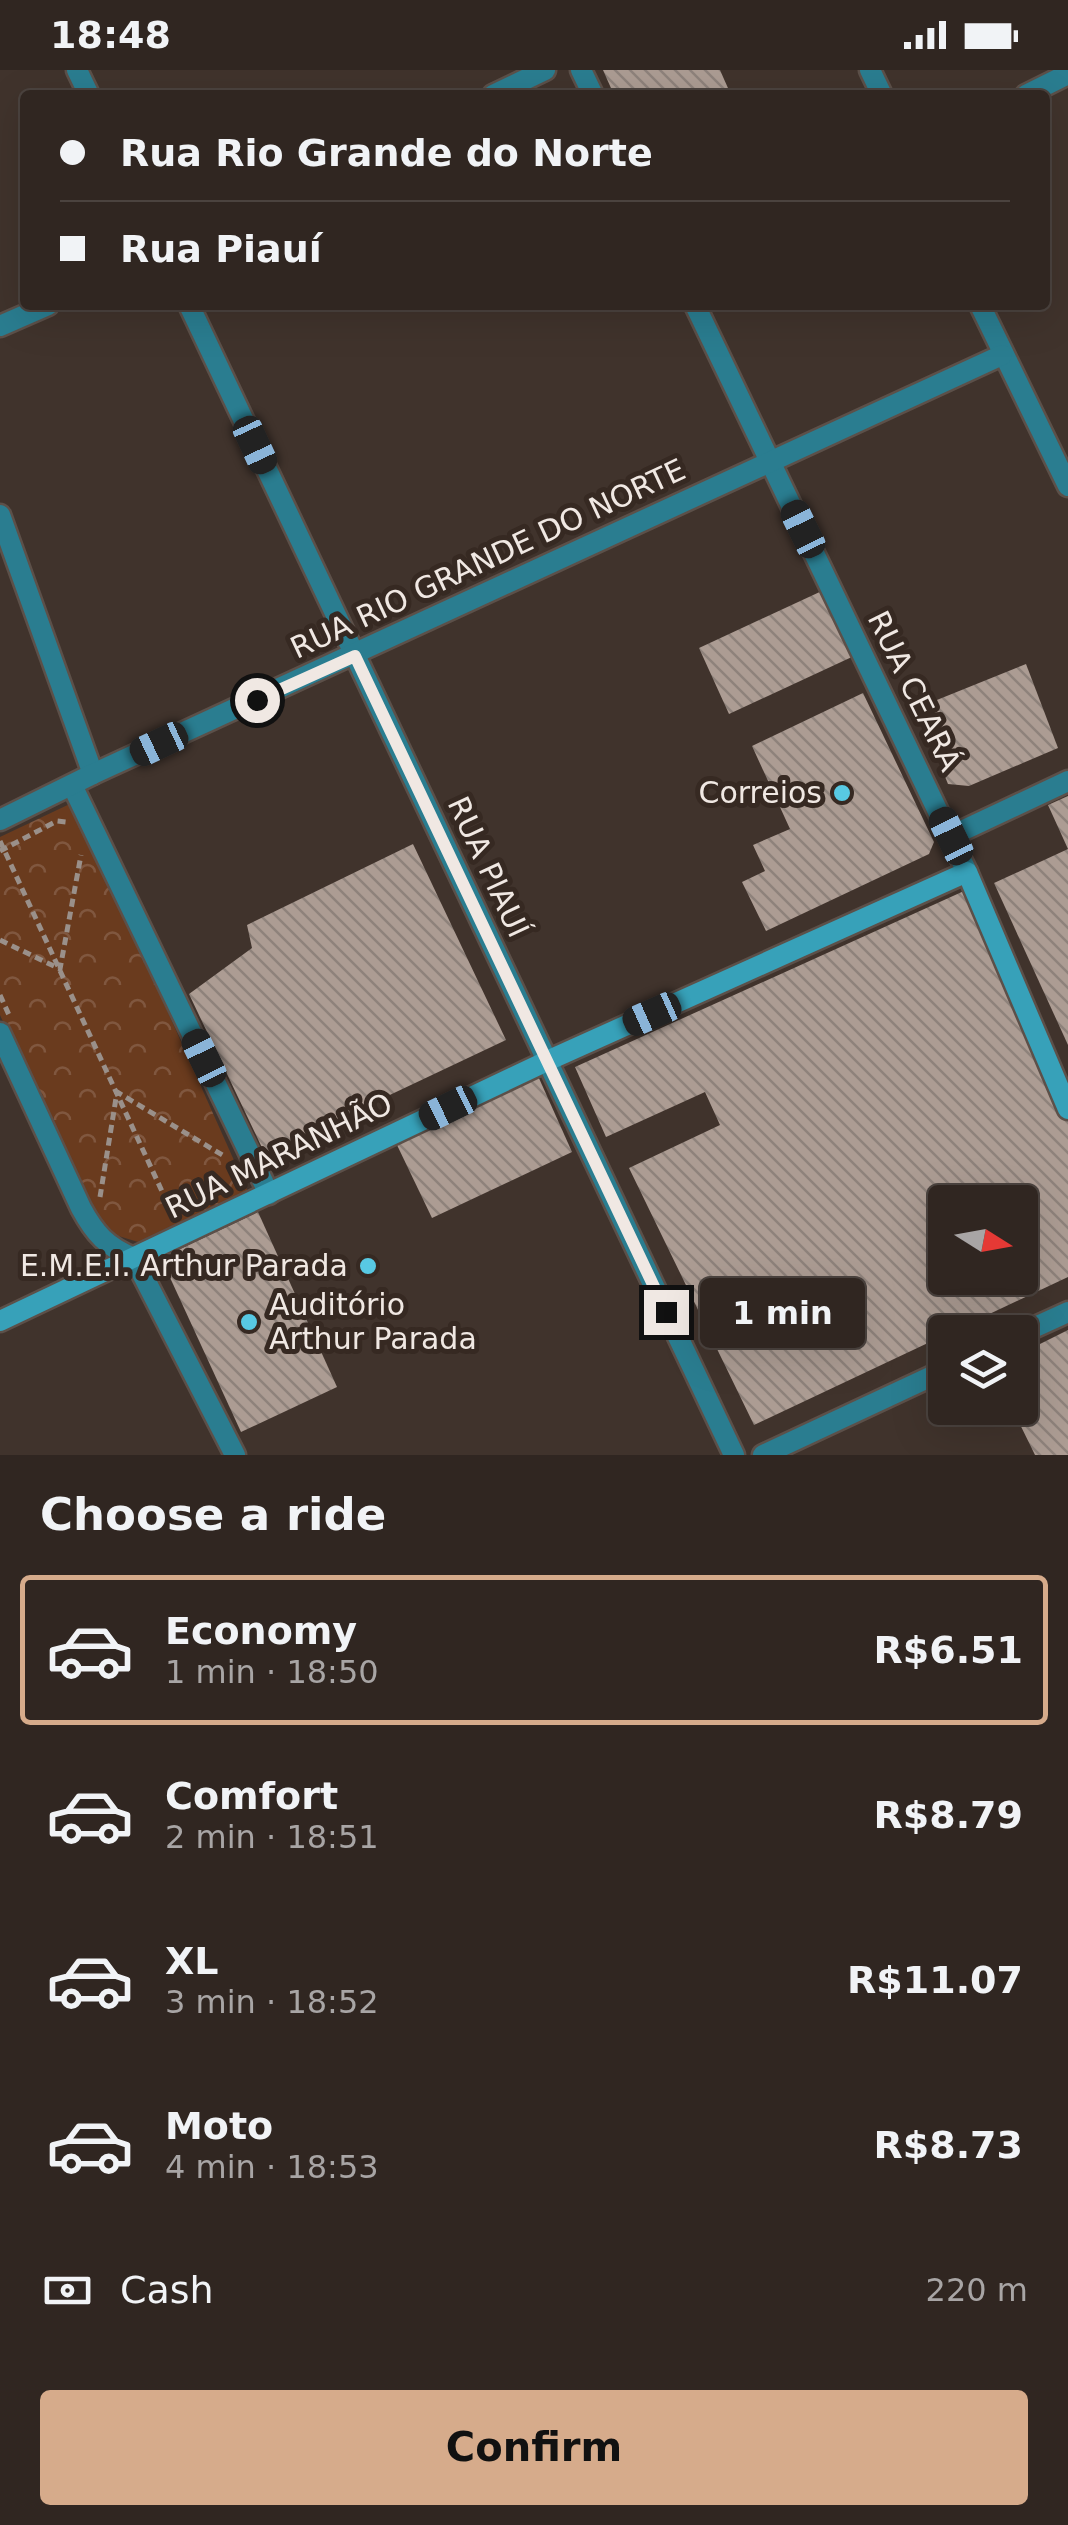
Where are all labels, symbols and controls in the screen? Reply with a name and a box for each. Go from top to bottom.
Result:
text: 18:48 [50,13,171,57]
text: Rua Rio Grande do Norte [120,131,653,175]
text: Rua Piauí [120,227,322,271]
car [229,411,281,479]
street label: RUA RIO GRANDE DO NORTE [285,452,691,666]
car [776,495,830,563]
street label: RUA CEARÁ [861,605,968,777]
route start [235,678,280,723]
car [125,718,193,770]
place label: Correios [698,775,822,810]
marker: Correios [831,782,853,804]
street label: RUA PIAUÍ [441,791,536,943]
car [924,802,978,870]
car [618,988,686,1040]
car [177,1024,231,1092]
car [414,1081,482,1135]
street label: RUA MARANHÃO [160,1085,398,1226]
north arrow [928,1185,1038,1295]
map controls [928,1185,1038,1425]
place label: E.M.E.I. Arthur Parada [20,1248,348,1283]
marker: E.M.E.I. Arthur Parada [357,1255,379,1277]
callout: 1 min [701,1277,866,1347]
place label: Auditório Arthur Parada [269,1287,477,1356]
route end [644,1290,689,1335]
text: 1 min [732,1294,833,1332]
marker: Auditório Arthur Parada [238,1311,260,1333]
button: layers [928,1315,1038,1425]
text: Choose a ride [40,1488,386,1541]
icon: car [45,1605,135,1695]
text: Economy [165,1609,357,1653]
text: R$6.51 [874,1628,1023,1672]
text: 1 min · 18:50 [165,1653,379,1691]
icon: car [45,1770,135,1860]
text: Comfort [165,1774,338,1818]
text: R$8.79 [874,1793,1023,1837]
text: 2 min · 18:51 [165,1818,379,1856]
icon: car [45,1935,135,2025]
text: XL [165,1939,219,1983]
text: R$11.07 [847,1958,1023,2002]
text: 3 min · 18:52 [165,1983,379,2021]
icon: car [45,2100,135,2190]
text: Moto [165,2104,273,2148]
text: R$8.73 [874,2123,1023,2167]
text: 4 min · 18:53 [165,2148,379,2186]
icon: cash [40,2263,95,2318]
text: Cash [120,2268,214,2312]
text: 220 m [926,2271,1028,2309]
button: Confirm [40,2390,1028,2505]

